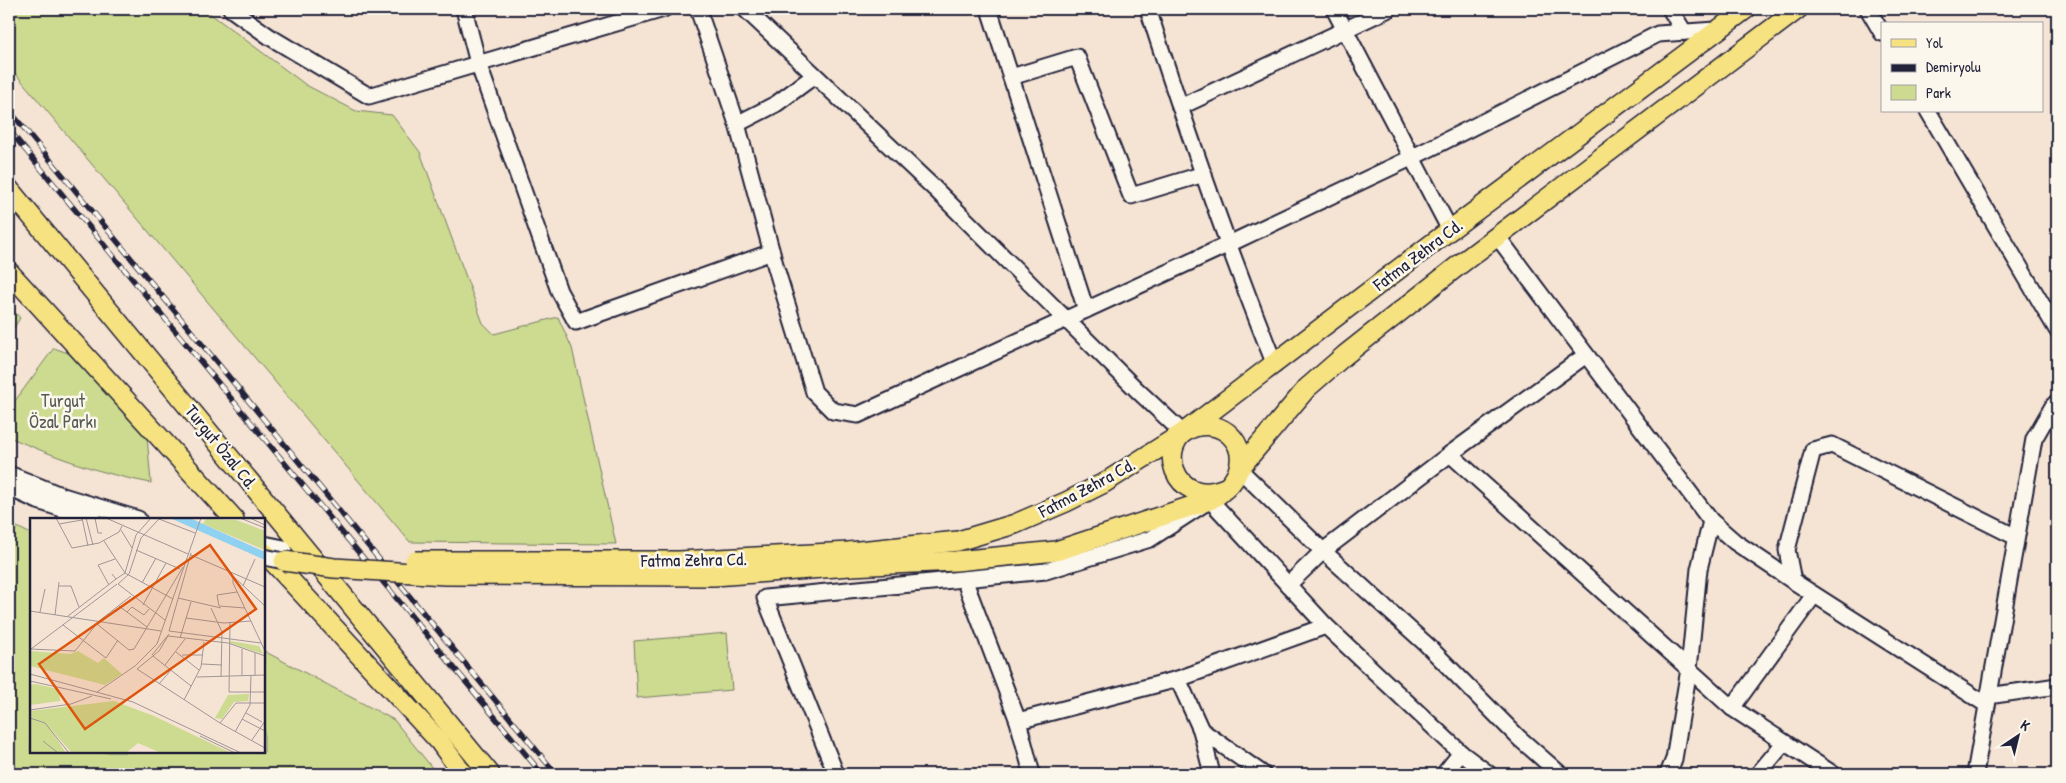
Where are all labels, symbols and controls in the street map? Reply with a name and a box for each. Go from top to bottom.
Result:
legend [1881,22,2044,112]
text: Yol [1926,32,1943,53]
text: Demiryolu [1926,56,1981,77]
text: Park [1926,82,1951,103]
street label: Fatma Zehra Cd. [1367,213,1468,297]
park label: Turgut Özal Parkı [29,388,97,434]
street label: Turgut Özal Cd. [179,399,263,494]
street label: Fatma Zehra Cd. [1033,452,1139,524]
inset map [30,518,265,753]
street label: Fatma Zehra Cd. [640,546,747,573]
north arrow [1994,710,2044,760]
text: K [2017,715,2035,735]

